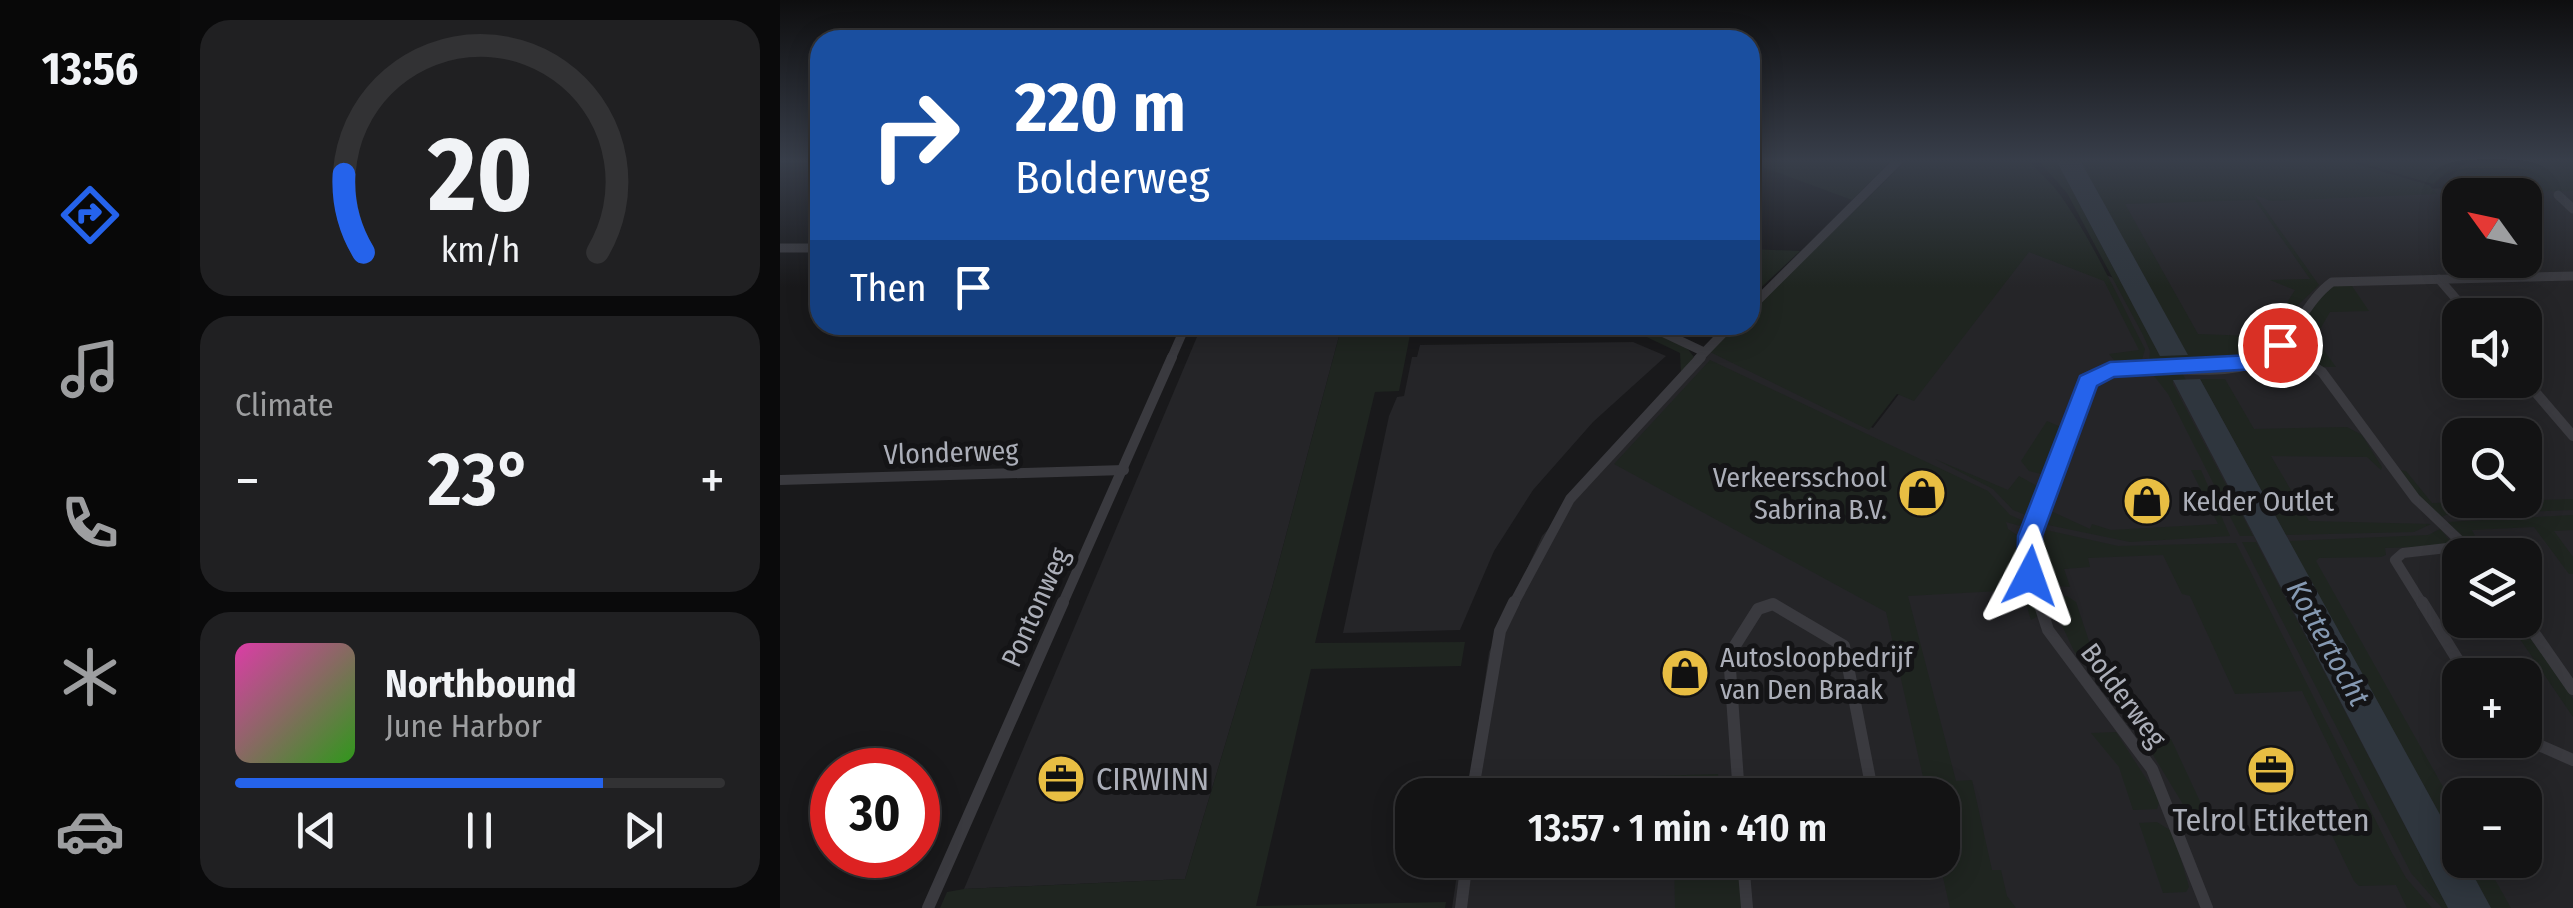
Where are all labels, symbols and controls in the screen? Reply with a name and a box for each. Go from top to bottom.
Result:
text: 13:56 [42,42,138,96]
text: 220 m [1015,66,1186,150]
icon: right [850,70,980,200]
text: 20 [427,113,532,238]
text: Bolderweg [1015,151,1210,205]
north arrow [2442,178,2542,278]
map controls [2442,178,2542,878]
icon: directions [55,180,125,250]
text: km/h [440,229,520,271]
icon: arrive [946,260,1001,315]
text: Then [850,265,926,311]
button: sound [2442,298,2542,398]
pin [2238,303,2323,388]
icon: arrive [2253,318,2308,373]
icon: music [55,334,125,404]
text: Climate [235,386,334,424]
button: search [2442,418,2542,518]
street label: Vlonderweg [883,434,1020,471]
text: 23° [428,435,532,525]
text: − [235,448,260,514]
text: + [700,448,725,514]
place label: Verkeersschool Sabrina B.V. [1713,461,1887,526]
shop icon: Verkeersschool Sabrina B.V. [1896,467,1948,519]
shop icon: Kelder Outlet [2121,475,2173,527]
place label: Kelder Outlet [2182,485,2335,518]
icon: phone [55,488,125,558]
position arrow [1978,524,2082,628]
button: layers [2442,538,2542,638]
street label: Pontonweg [995,542,1077,672]
water label: Kottertocht [2279,574,2377,712]
street label: Bolderweg [2074,637,2174,754]
place label: Autosloopbedrijf van Den Braak [1720,641,1915,706]
icon: climate [55,642,125,712]
shop icon: Autosloopbedrijf van Den Braak [1659,647,1711,699]
button: + [2442,658,2542,758]
text: Northbound [385,661,577,707]
text: June Harbor [385,707,542,745]
office icon: Telrol Etiketten [2245,744,2297,796]
speed limit sign: 30 [810,748,940,878]
office icon: CIRWINN [1035,753,1087,805]
place label: CIRWINN [1096,760,1209,798]
button: − [2442,778,2542,878]
icon: car [55,796,125,866]
place label: Telrol Etiketten [2172,801,2370,839]
icon: previous [289,803,344,858]
icon: pause [452,803,507,858]
icon: next [616,803,671,858]
text: 13:57 · 1 min · 410 m [1528,805,1827,851]

